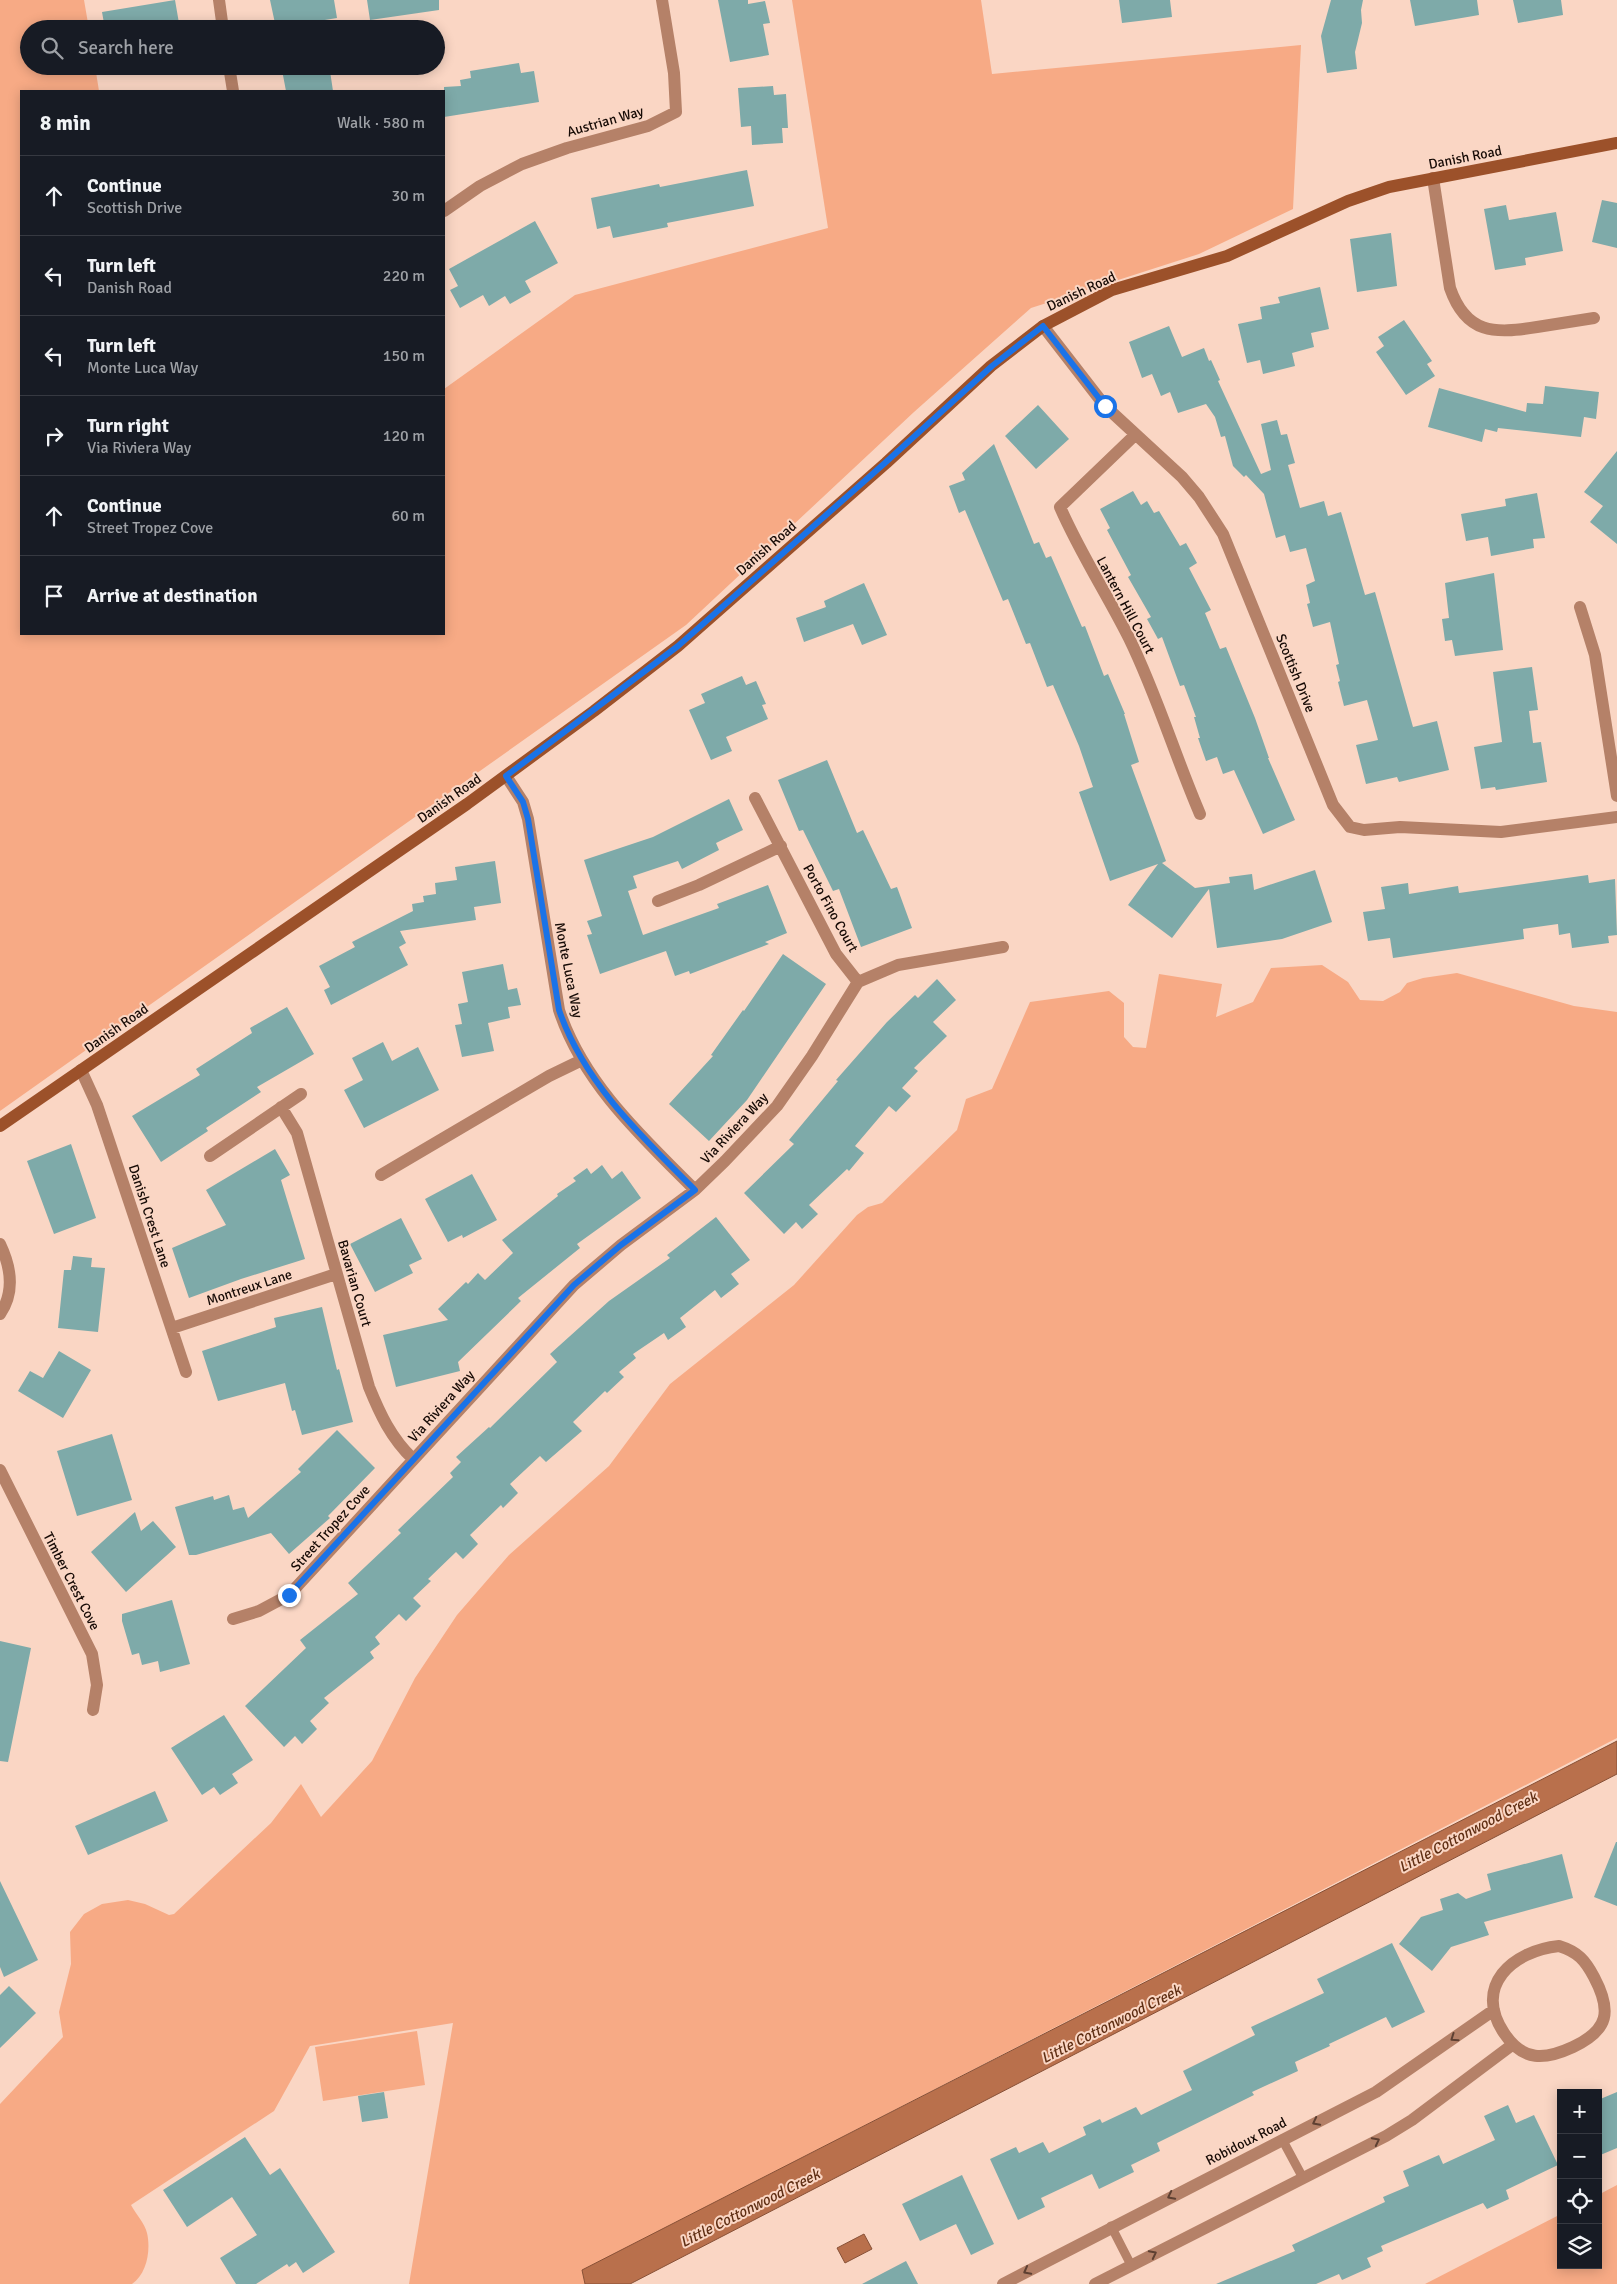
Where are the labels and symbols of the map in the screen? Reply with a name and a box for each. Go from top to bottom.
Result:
street label: Austrian Way [565,102,646,141]
street label: Danish Road [1427,142,1503,173]
street label: Danish Road [1044,268,1118,315]
route start [1094,395,1117,418]
street label: Danish Road [733,518,800,579]
street label: Lantern Hill Court [1093,554,1158,657]
street label: Scottish Drive [1272,631,1319,715]
street label: Danish Road [414,770,485,827]
street label: Porto Fino Court [799,861,862,955]
street label: Monte Luca Way [551,921,586,1020]
street label: Danish Road [81,1000,152,1057]
street label: Via Riviera Way [697,1089,772,1167]
street label: Danish Crest Lane [125,1162,174,1270]
street label: Bavarian Court [334,1238,375,1329]
street label: Montreux Lane [204,1266,294,1309]
street label: Via Riviera Way [405,1366,478,1446]
street label: Street Tropez Cove [287,1482,374,1575]
street label: Timber Crest Cove [40,1529,104,1633]
route end [278,1584,301,1607]
water label: Little Cottonwood Creek [1396,1787,1542,1876]
water label: Little Cottonwood Creek [1038,1980,1185,2067]
one-way arrow [1451,2032,1460,2041]
street label: Robidoux Road [1203,2114,1290,2169]
one-way arrow [1312,2116,1321,2126]
one-way arrow [1371,2137,1380,2147]
water label: Little Cottonwood Creek [677,2164,824,2251]
one-way arrow [1167,2190,1176,2200]
one-way arrow [1148,2250,1157,2260]
one-way arrow [1023,2265,1032,2275]

